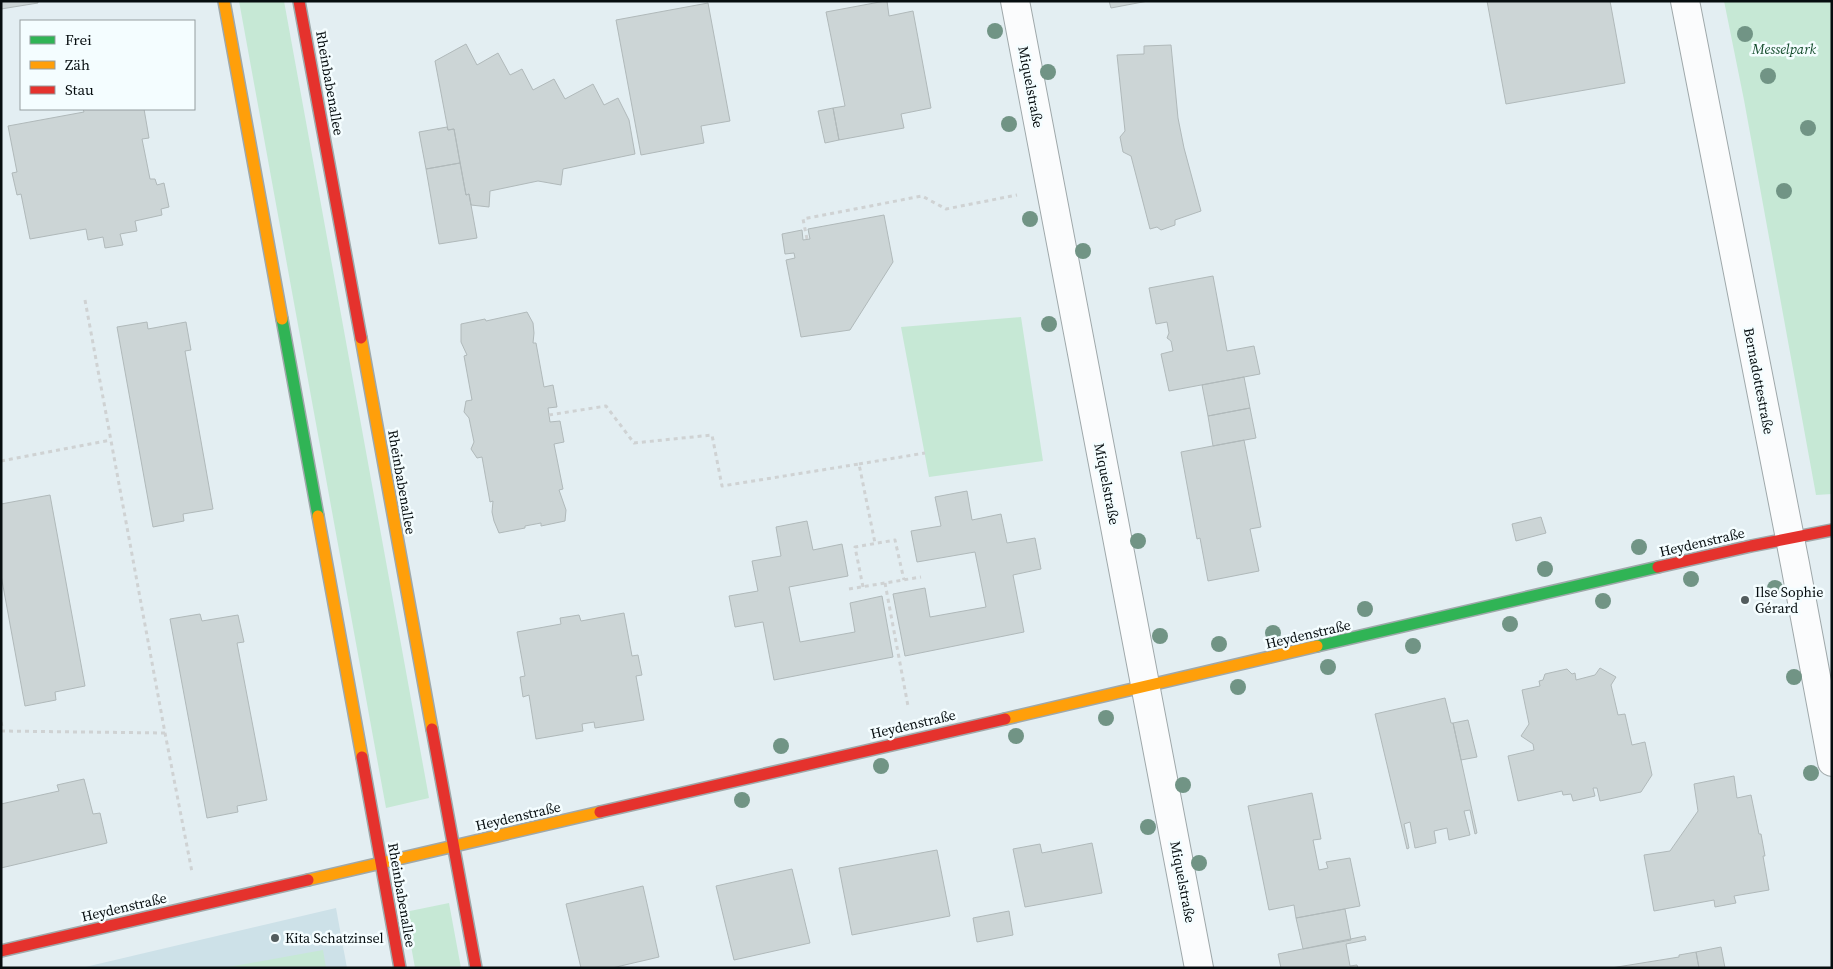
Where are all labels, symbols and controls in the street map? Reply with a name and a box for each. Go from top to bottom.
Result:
legend [20,20,195,110]
text: Frei [65,29,92,50]
street label: Rheinbabenallee [311,29,349,137]
park label: Messelpark [1751,39,1816,59]
street label: Miquelstraße [1013,44,1049,130]
text: Zäh [65,54,90,75]
text: Stau [65,79,94,100]
street label: Bernadottestraße [1739,326,1779,436]
street label: Rheinbabenallee [383,428,421,536]
street label: Miquelstraße [1089,441,1125,527]
street label: Heydenstraße [1657,522,1747,562]
place label: Ilse Sophie Gérard [1755,582,1823,618]
marker: Ilse Sophie Gérard [1739,594,1751,606]
street label: Heydenstraße [1263,614,1353,654]
street label: Heydenstraße [868,704,958,744]
street label: Heydenstraße [473,796,563,836]
street label: Miquelstraße [1165,839,1201,925]
street label: Rheinbabenallee [383,841,421,949]
street label: Heydenstraße [79,887,169,927]
place label: Kita Schatzinsel [285,928,384,948]
marker: Kita Schatzinsel [269,932,281,944]

